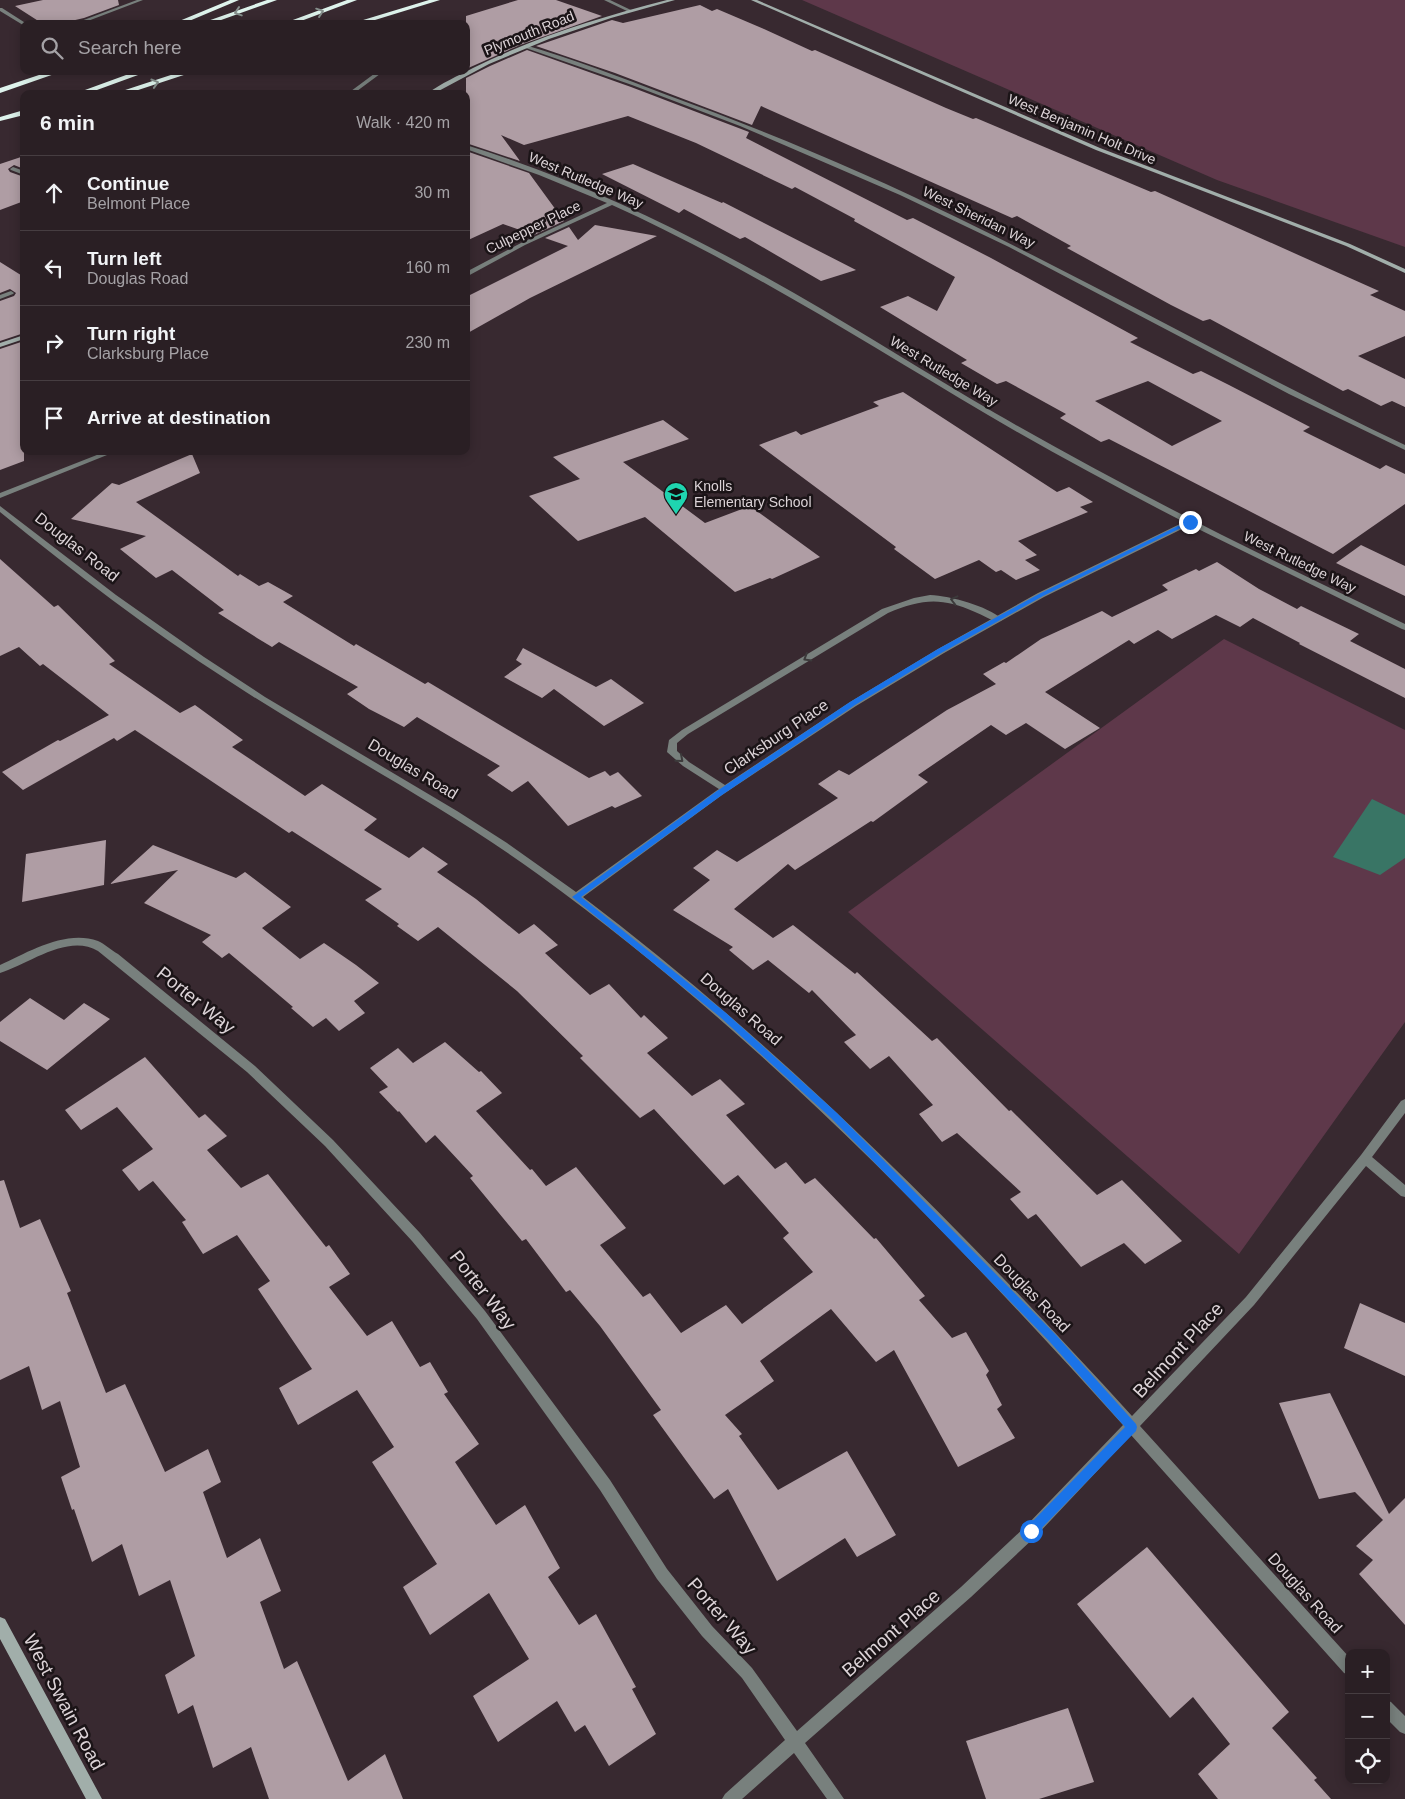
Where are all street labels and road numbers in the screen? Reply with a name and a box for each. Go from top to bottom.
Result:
street label: Plymouth Road [482,8,576,58]
street label: West Benjamin Holt Drive [1006,91,1159,168]
street label: West Rutledge Way [526,149,646,211]
street label: West Sheridan Way [920,183,1038,251]
street label: Culpepper Place [483,197,583,257]
street label: West Rutledge Way [887,332,1001,410]
street label: Douglas Road [32,509,122,585]
street label: West Rutledge Way [1241,528,1359,596]
street label: Clarksburg Place [721,696,831,778]
street label: Douglas Road [365,736,461,802]
street label: Porter Way [153,962,240,1038]
street label: Douglas Road [697,969,785,1049]
street label: Porter Way [446,1246,521,1334]
street label: Douglas Road [991,1251,1073,1335]
street label: Belmont Place [1129,1298,1227,1402]
street label: Douglas Road [1265,1550,1345,1636]
street label: Porter Way [683,1574,761,1659]
street label: Belmont Place [838,1585,944,1681]
street label: West Swain Road [19,1631,109,1773]

